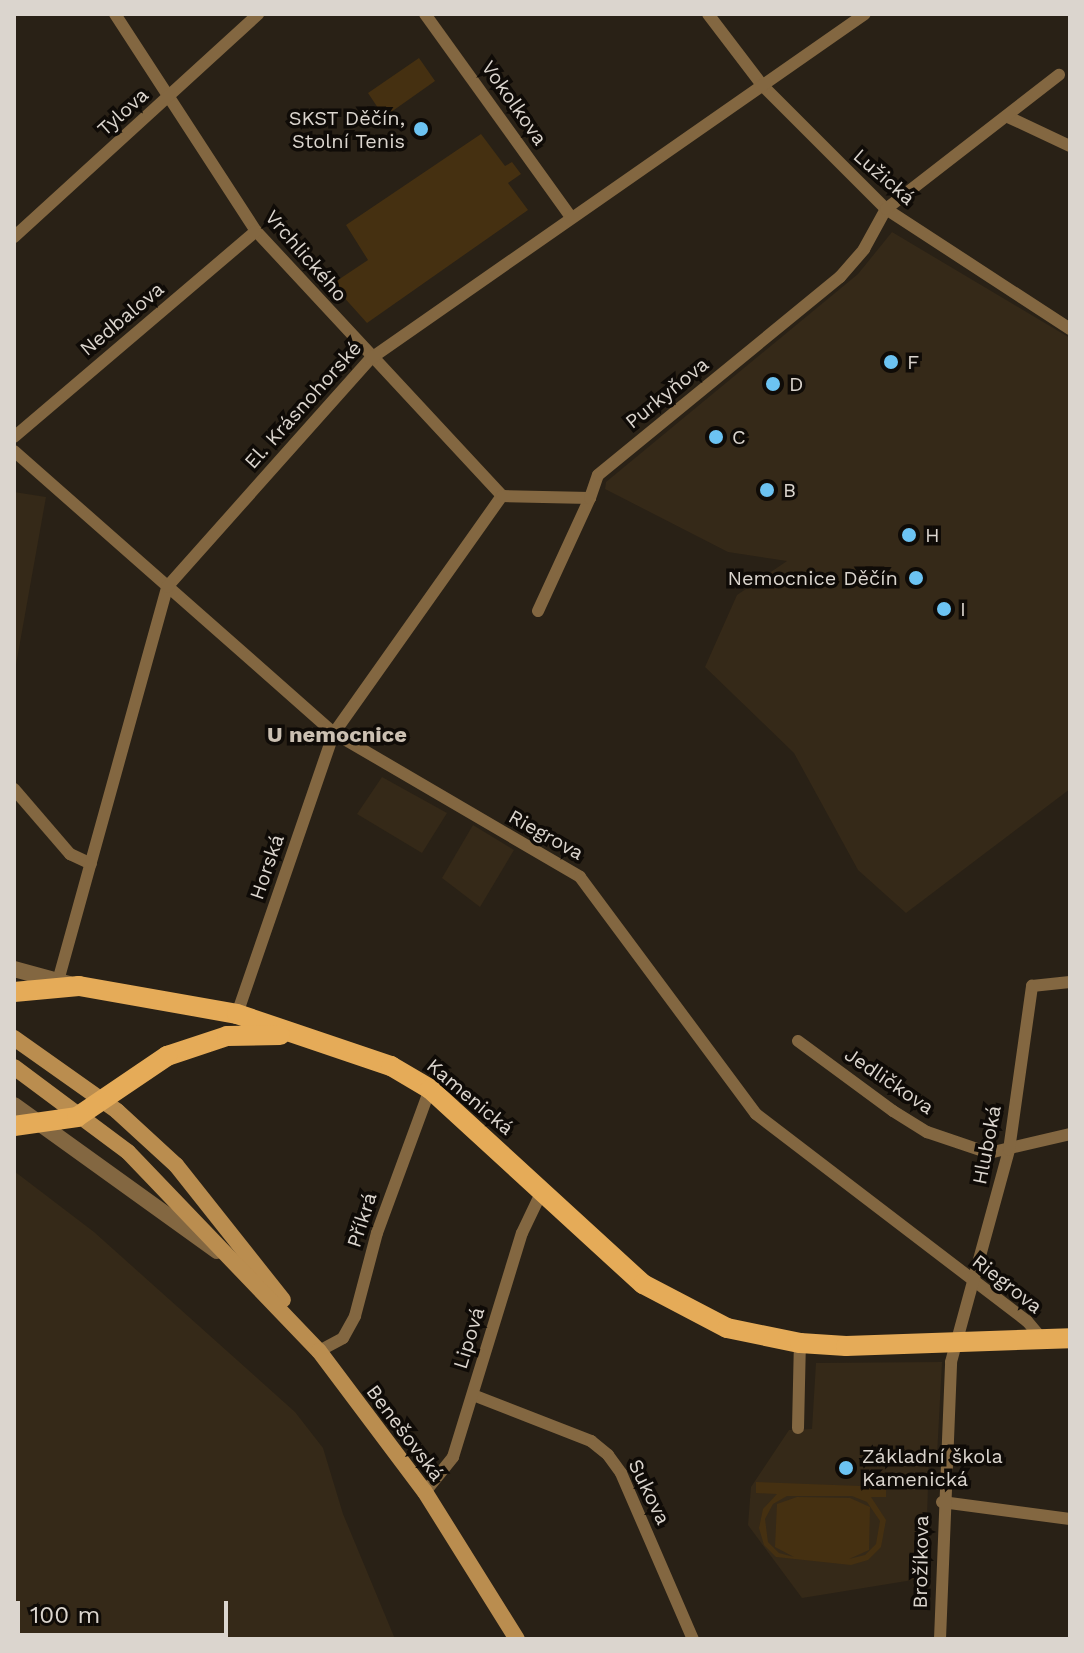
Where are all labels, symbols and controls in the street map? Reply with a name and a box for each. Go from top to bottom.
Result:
street label: Vokolkova [476,56,552,150]
street label: Tylova [93,83,153,141]
place label: SKST Děčín, Stolní Tenis [288,106,405,153]
marker: SKST Děčín, Stolní Tenis [412,120,430,138]
street label: Lužická [848,144,920,210]
street label: Vrchlického [260,205,352,307]
street label: Nedbalova [75,277,169,361]
street label: El. Krásnohorské [239,336,367,474]
place label: F [907,350,919,374]
street label: Purkyňova [621,352,713,434]
marker: F [882,353,900,371]
place label: D [789,372,803,396]
marker: D [764,375,782,393]
place label: C [732,425,746,449]
marker: C [707,428,725,446]
place label: B [783,478,796,502]
marker: B [758,481,776,499]
place label: H [925,523,940,547]
marker: H [900,526,918,544]
place label: Nemocnice Děčín [728,566,898,590]
marker: Nemocnice Děčín [905,567,927,589]
place label: I [960,597,966,621]
marker: I [935,600,953,618]
district label: U nemocnice [267,722,407,748]
street label: Riegrova [504,805,588,865]
street label: Horská [245,831,289,903]
street label: Jedličkova [840,1042,938,1120]
street label: Kamenická [422,1054,518,1140]
street label: Hluboká [968,1103,1006,1187]
street label: Příkrá [342,1190,382,1250]
street label: Riegrova [967,1249,1047,1319]
street label: Lipová [448,1304,490,1372]
street label: Benešovská [361,1380,449,1486]
place label: Základní škola Kamenická [862,1444,1003,1491]
street label: Sukova [623,1456,675,1528]
marker: Základní škola Kamenická [837,1459,855,1477]
street label: Brožíkova [908,1515,934,1609]
scale bar [20,1585,232,1635]
text: 100 m [30,1601,100,1629]

